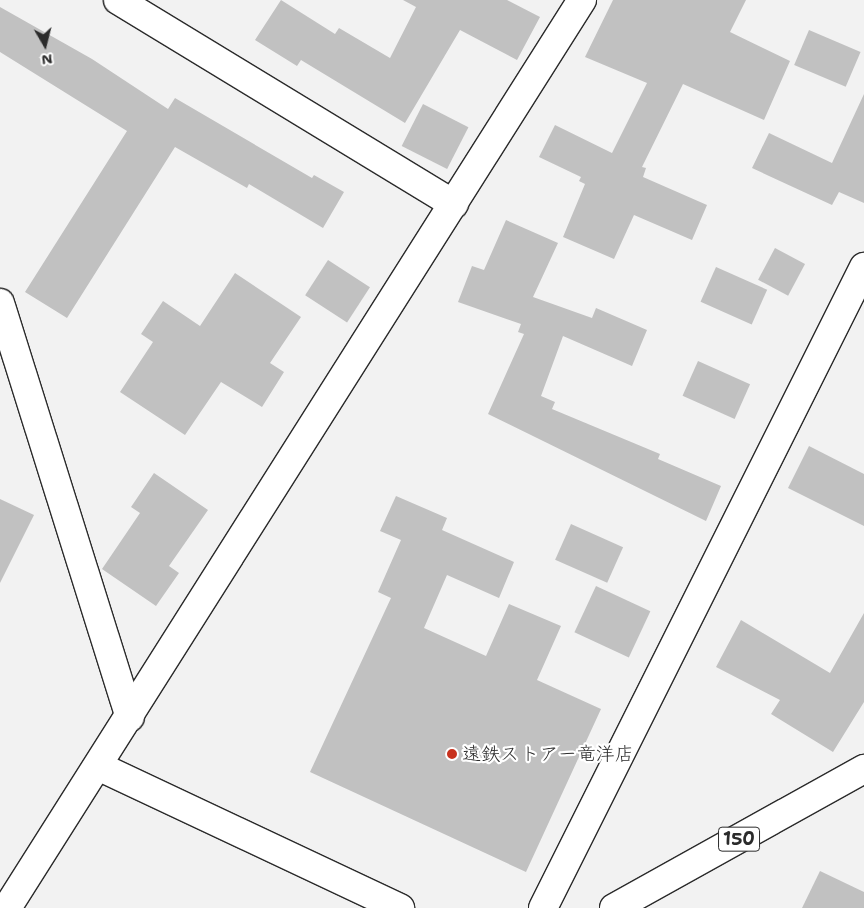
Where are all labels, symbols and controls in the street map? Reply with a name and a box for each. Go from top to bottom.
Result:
north arrow [20,20,70,70]
text: N [40,50,54,70]
place label: 遠鉄ストアー竜洋店 [462,743,632,765]
marker: 遠鉄ストアー竜洋店 [446,748,458,760]
road number: 150 [718,824,760,854]

